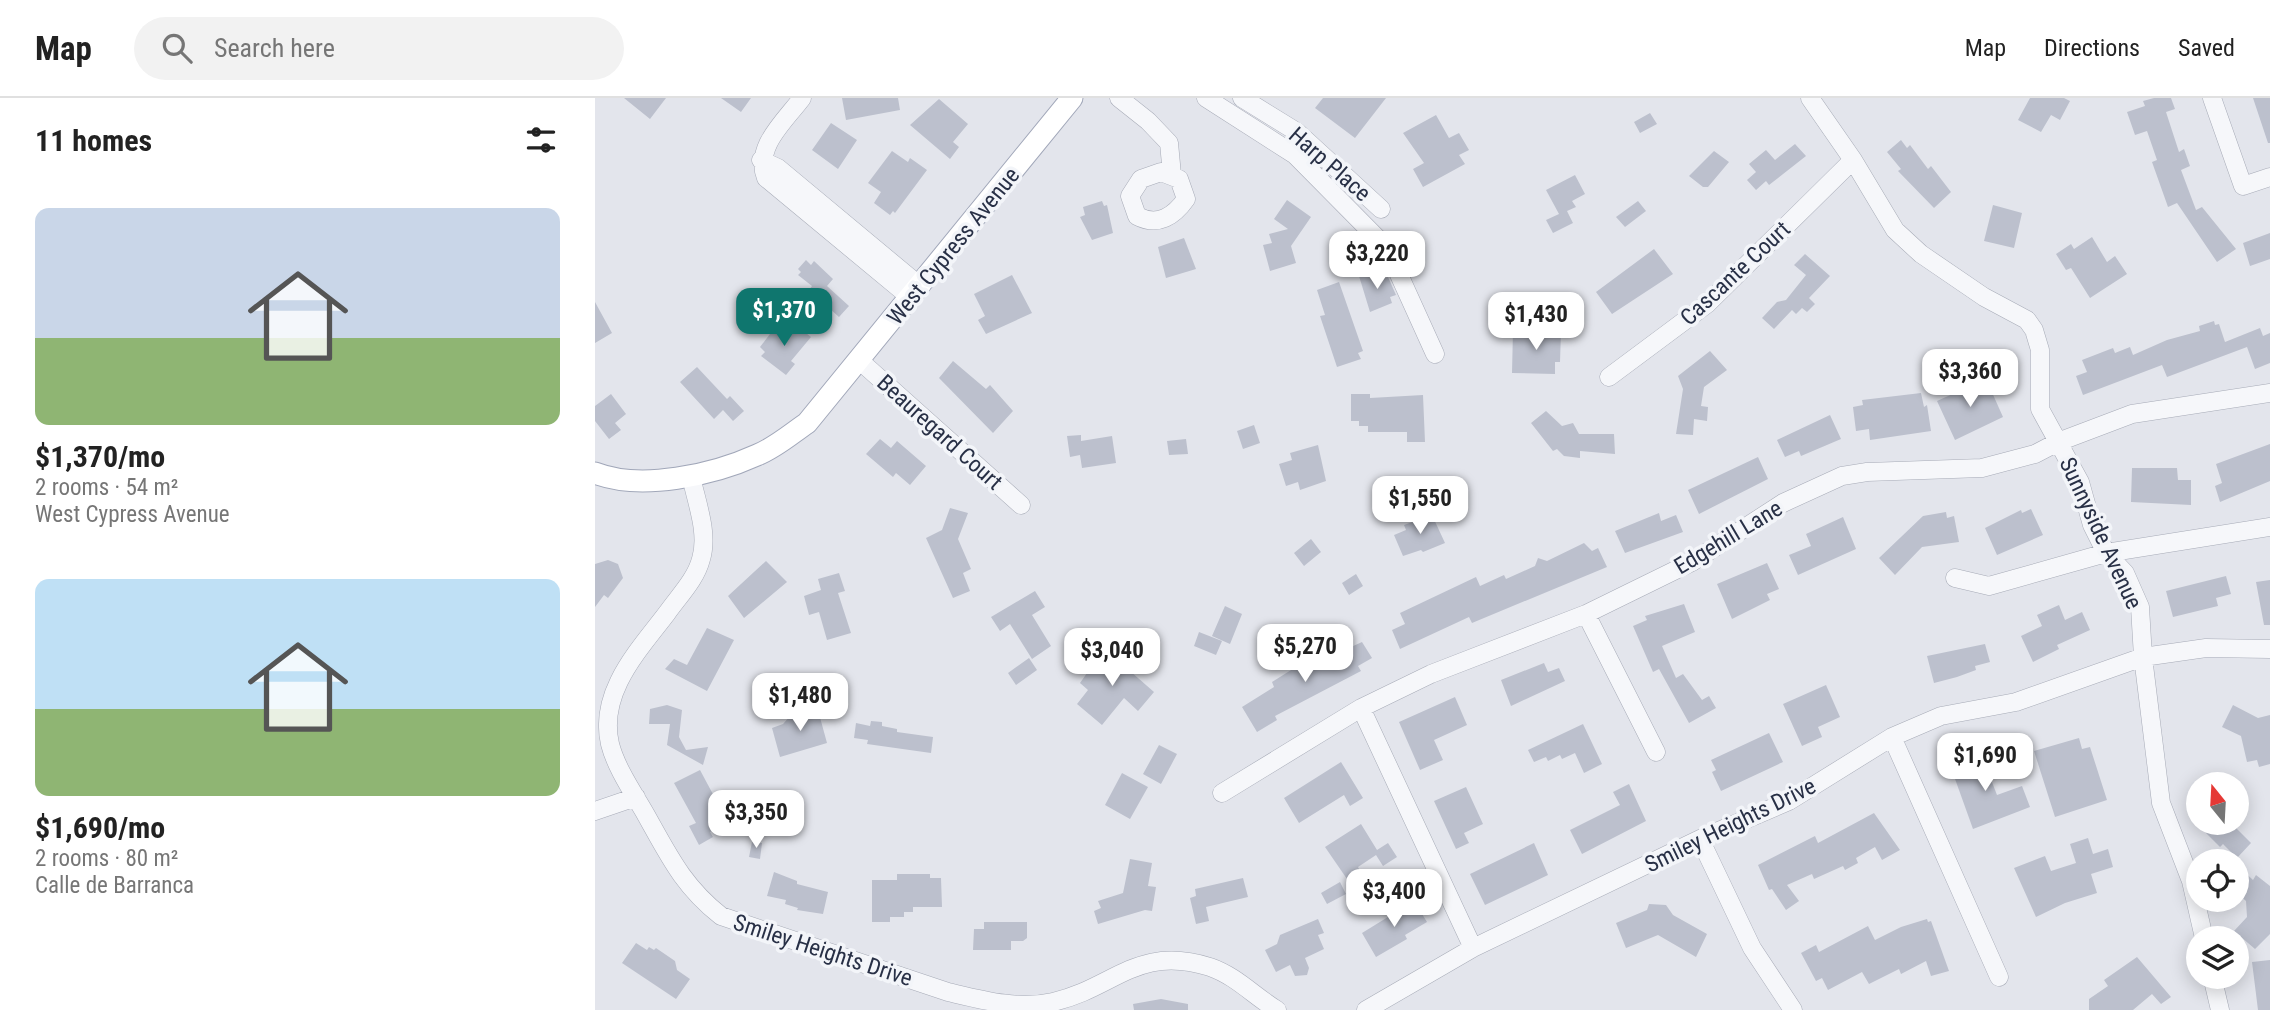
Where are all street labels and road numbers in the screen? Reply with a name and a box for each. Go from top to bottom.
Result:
street label: Harp Place [1283,122,1376,207]
street label: West Cypress Avenue [882,162,1025,330]
street label: Cascante Court [1675,216,1796,331]
street label: Beauregard Court [872,369,1008,496]
street label: Sunnyside Avenue [2054,453,2148,613]
street label: Edgehill Lane [1670,495,1787,580]
street label: Smiley Heights Drive [1640,772,1820,878]
street label: Smiley Heights Drive [730,909,916,992]

